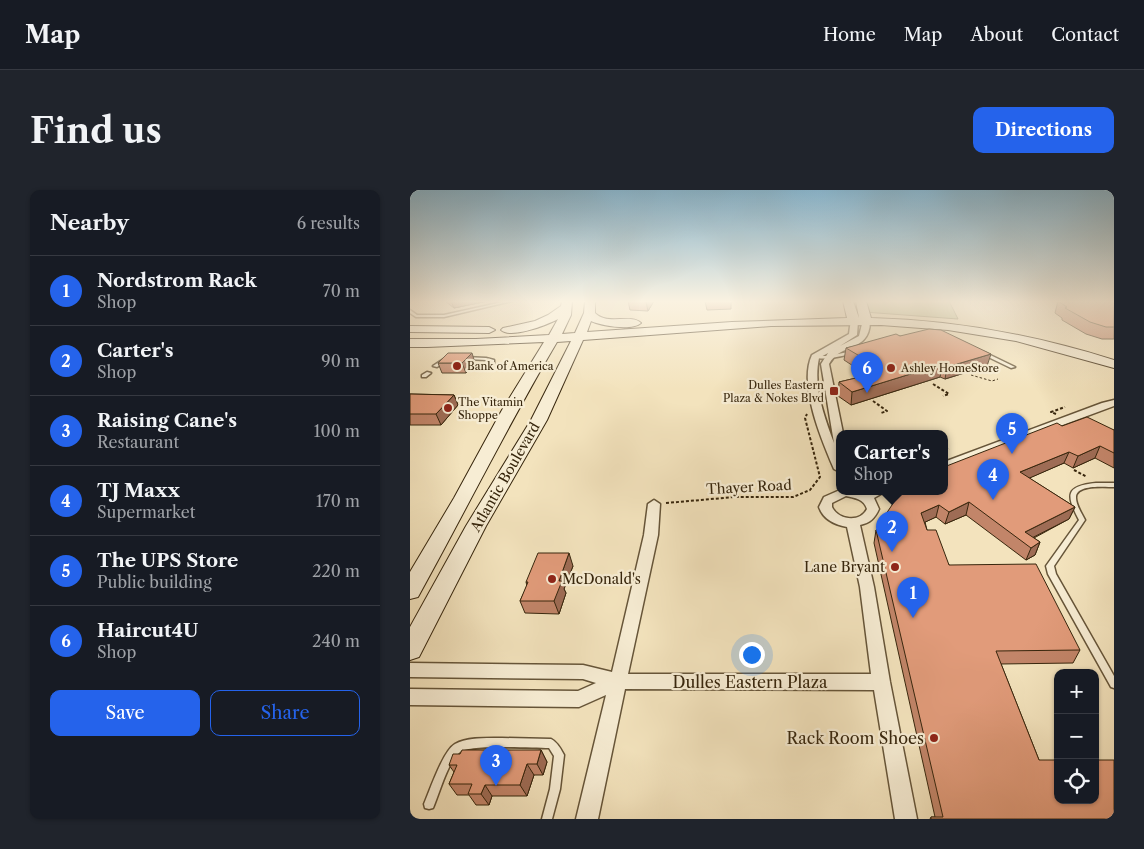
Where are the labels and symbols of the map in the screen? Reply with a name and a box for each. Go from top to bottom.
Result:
pin: 6 [851,352,883,393]
place label: Bank of America [467,359,554,373]
marker: Bank of America [451,360,463,372]
place label: Ashley HomeStore [900,361,999,375]
marker: Ashley HomeStore [885,362,897,374]
place label: Dulles Eastern Plaza & Nokes Blvd [723,378,824,405]
marker: Dulles Eastern Plaza & Nokes Blvd [828,385,840,397]
place label: The Vitamin Shoppe [458,395,523,422]
marker: The Vitamin Shoppe [442,402,454,414]
pin: 5 [996,413,1028,454]
street label: Atlantic Boulevard [466,419,544,536]
pin: 4 [977,459,1009,500]
street label: Thayer Road [706,476,793,498]
pin: 2 [876,511,908,552]
place label: Lane Bryant [804,558,885,576]
marker: Lane Bryant [889,561,901,573]
place label: McDonald's [562,570,641,588]
marker: McDonald's [546,573,558,585]
pin: 1 [897,577,929,618]
your location [739,642,765,668]
street label: Dulles Eastern Plaza [673,672,828,692]
place label: Rack Room Shoes [787,728,924,748]
marker: Rack Room Shoes [928,732,940,744]
pin: 3 [480,745,512,786]

